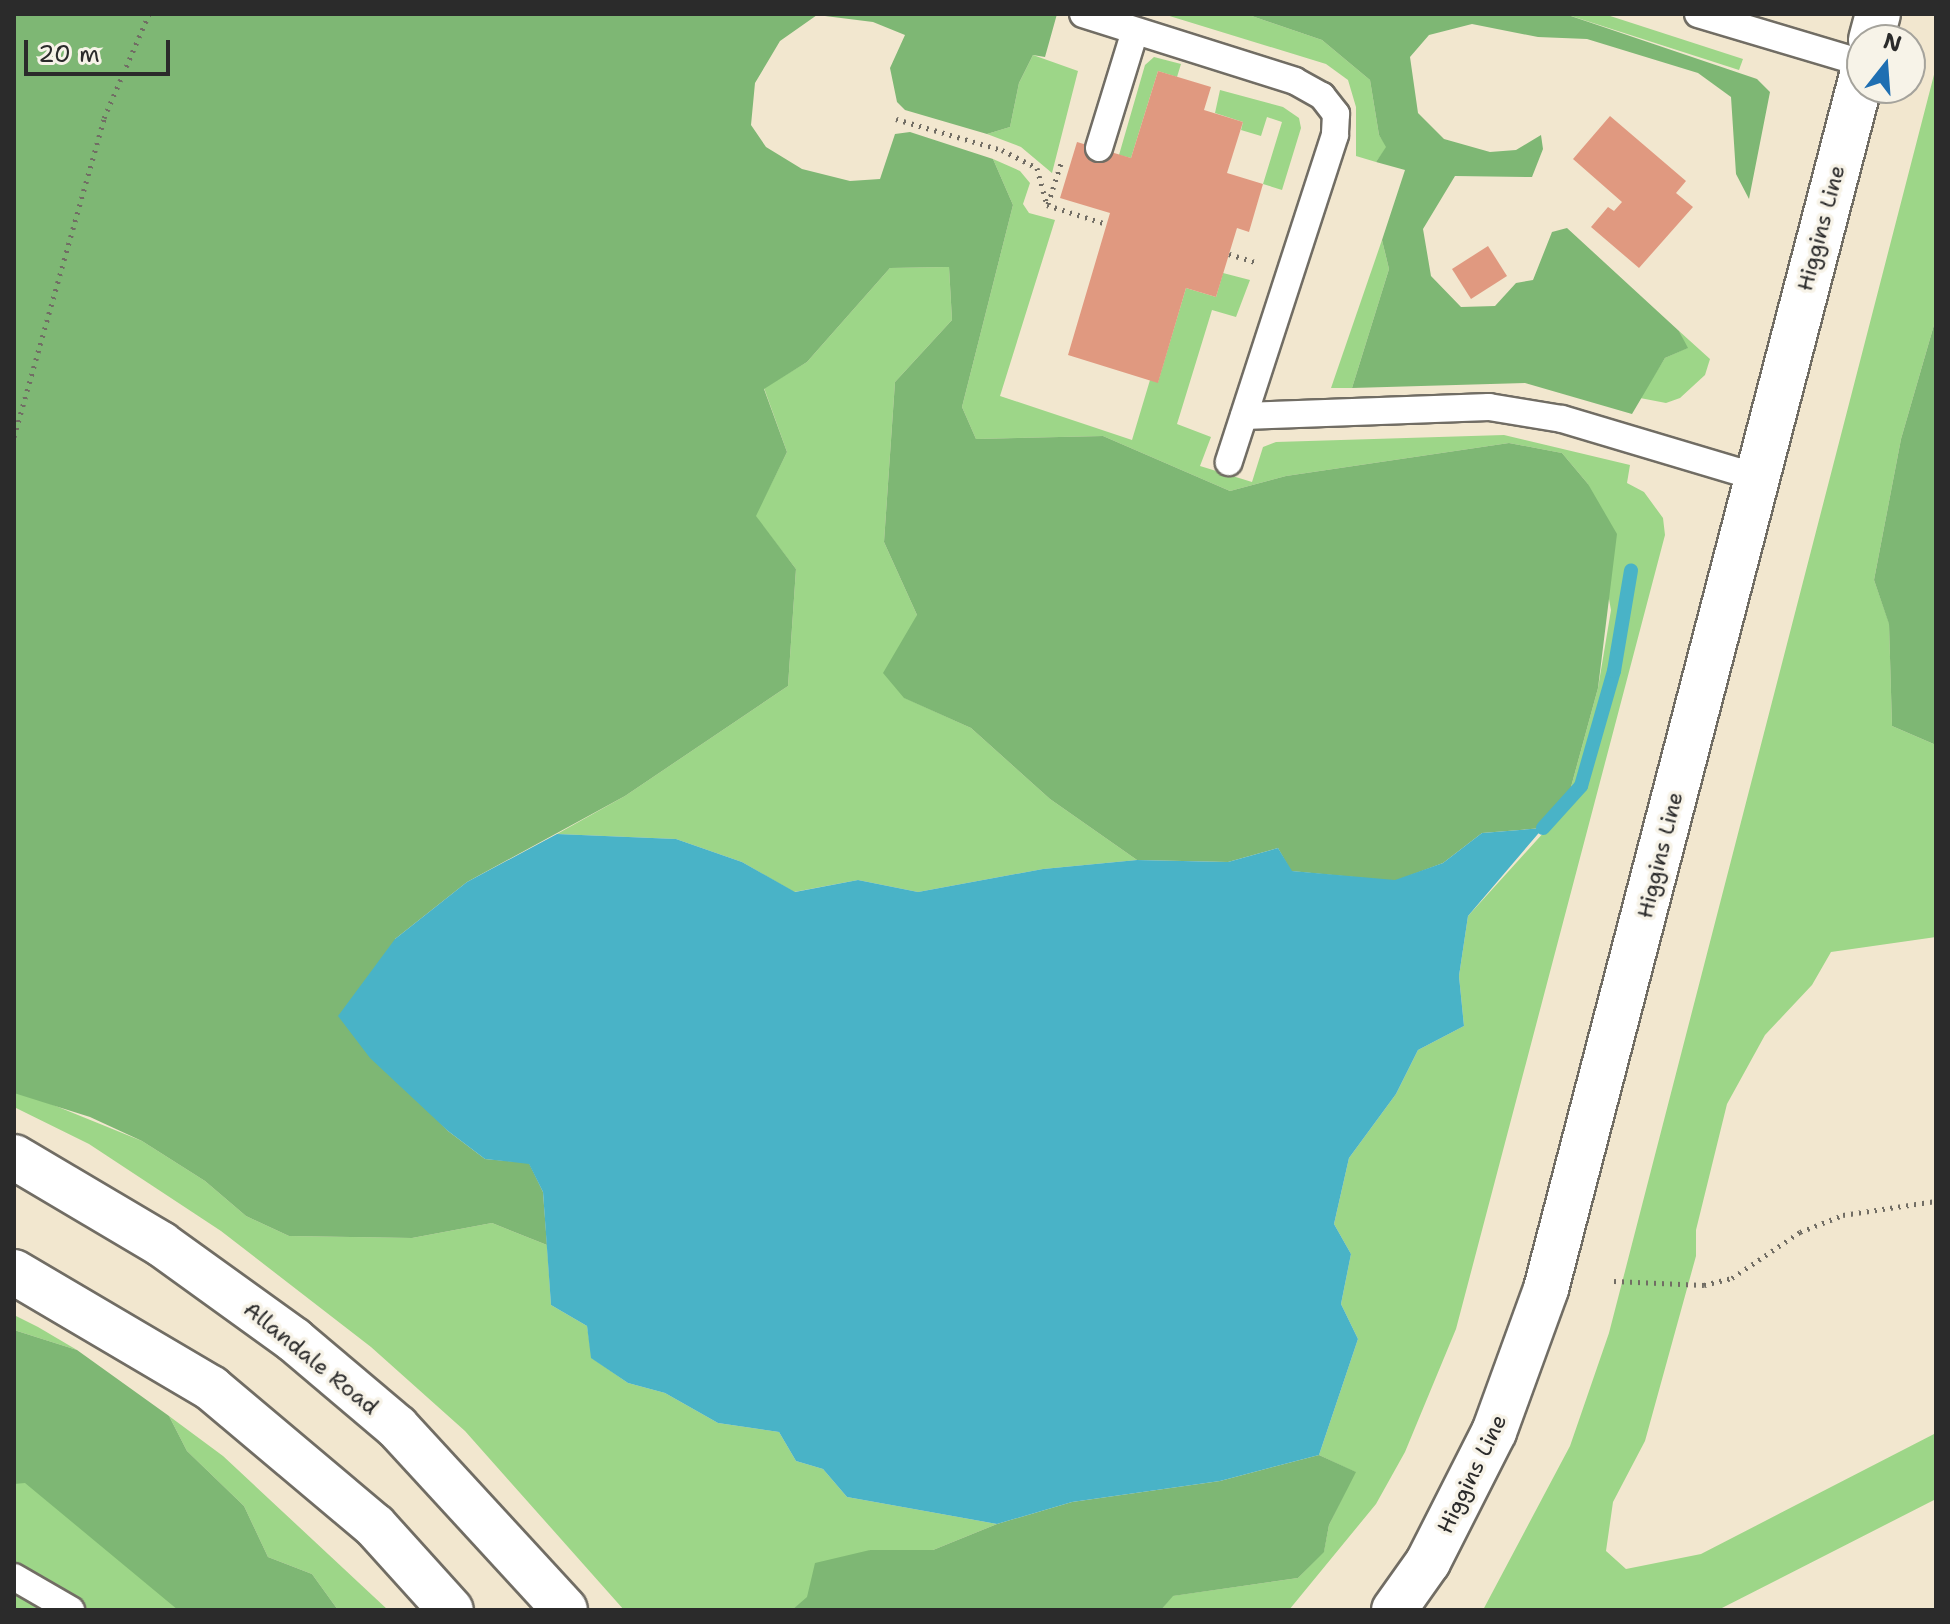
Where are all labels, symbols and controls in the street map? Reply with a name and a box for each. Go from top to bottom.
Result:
scale bar [28,24,174,74]
north arrow [1846,24,1926,104]
text: N [1880,26,1905,59]
text: 20 m [38,38,100,70]
street label: Higgins Line [1792,162,1850,294]
street label: Higgins Line [1632,789,1688,921]
street label: Allandale Road [238,1296,384,1420]
street label: Higgins Line [1432,1410,1512,1538]

